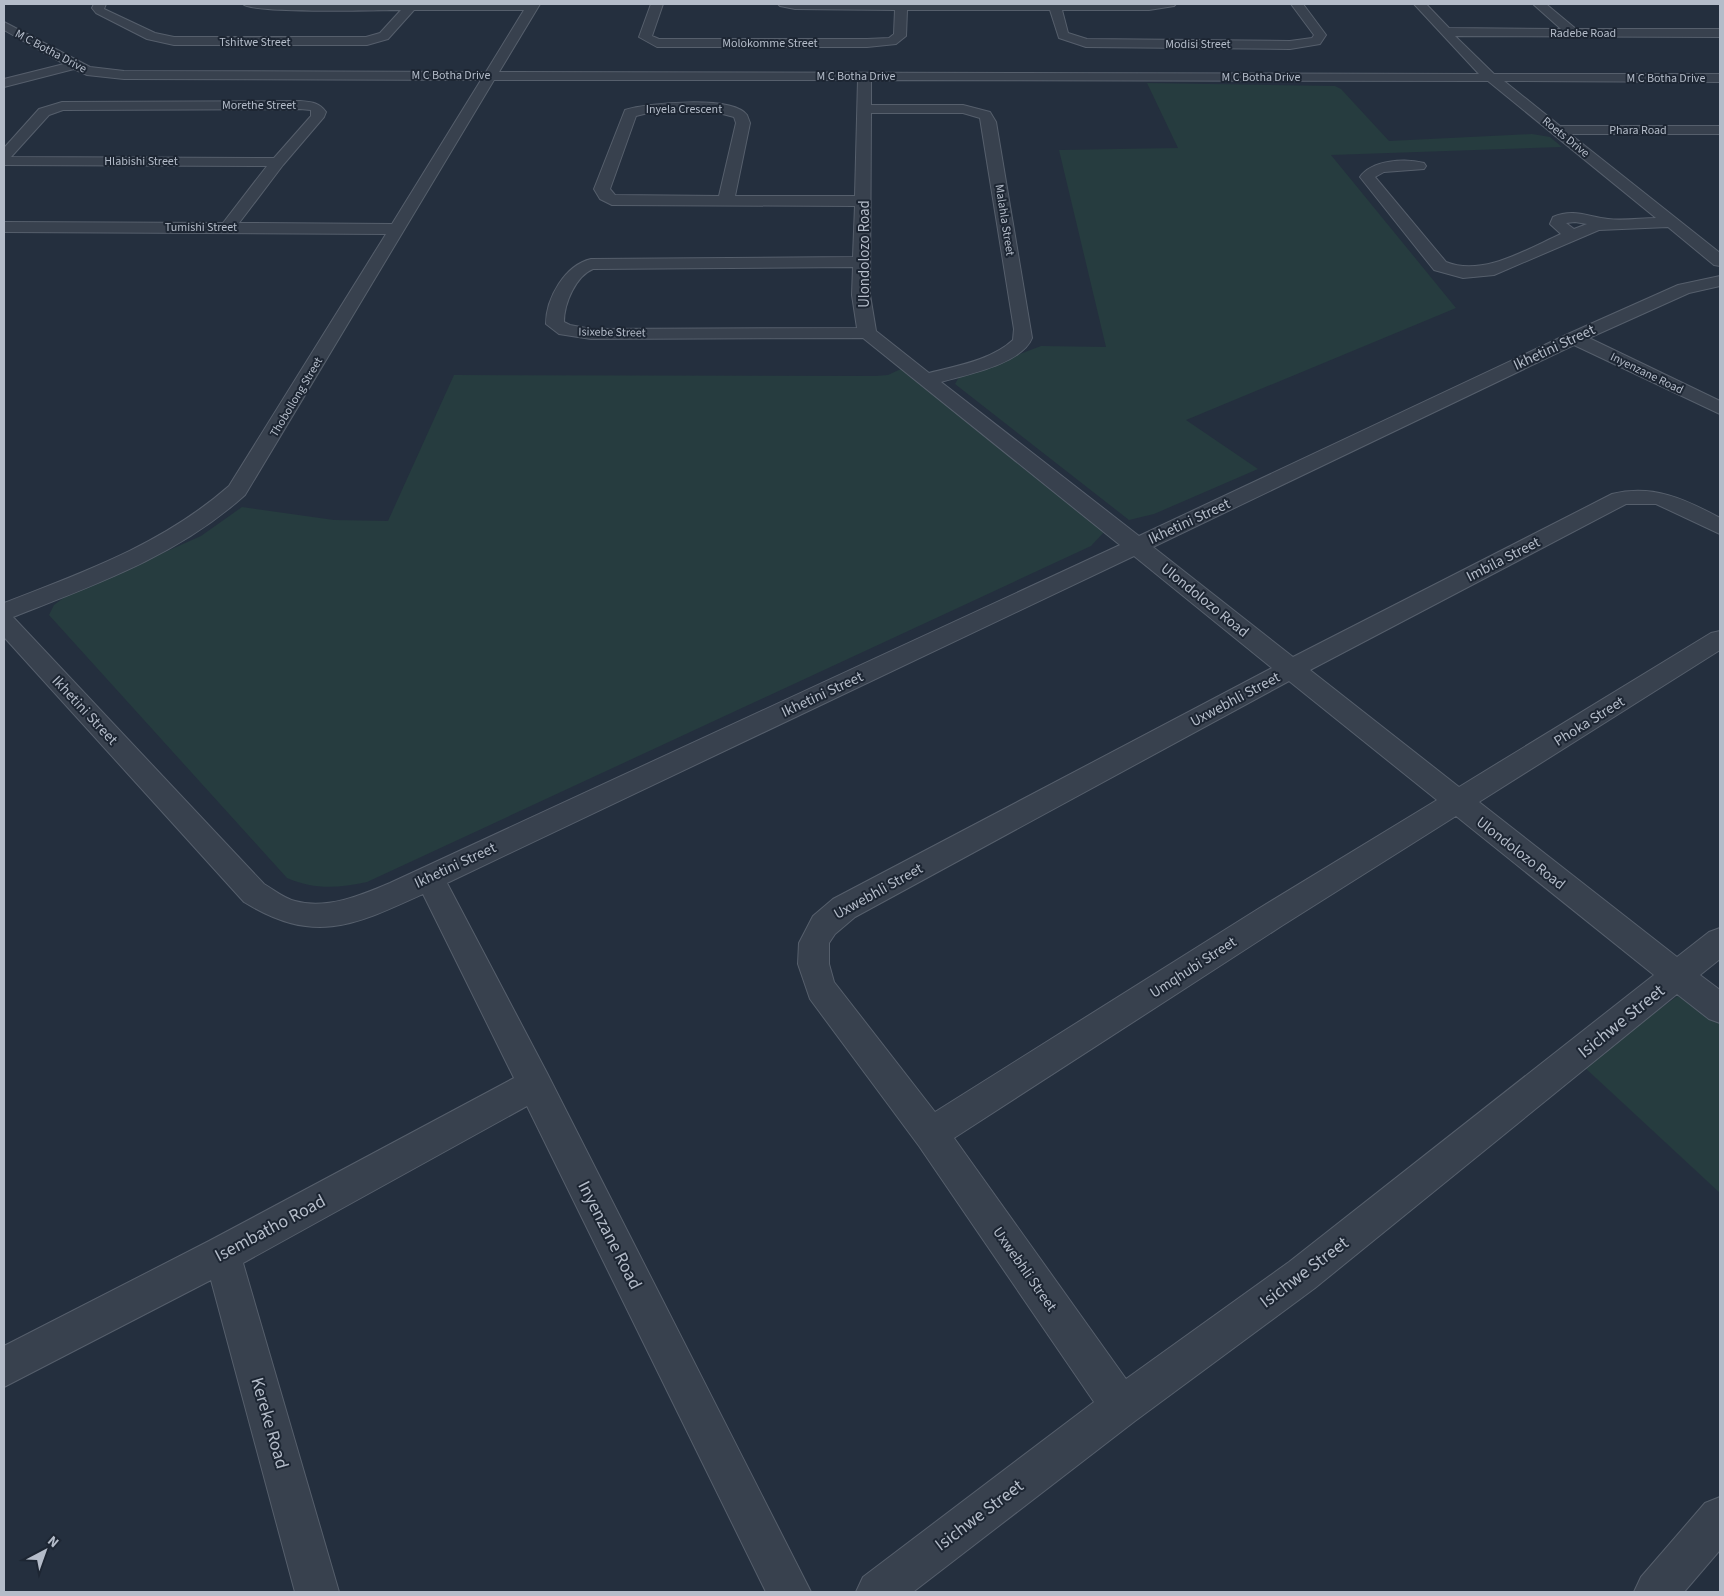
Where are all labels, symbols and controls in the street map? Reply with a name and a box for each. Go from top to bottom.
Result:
street label: M C Botha Drive [12,25,90,77]
street label: Radebe Road [1550,25,1616,42]
street label: Tshitwe Street [219,34,291,51]
street label: Molokomme Street [722,35,818,52]
street label: Modisi Street [1165,36,1231,53]
street label: M C Botha Drive [412,67,490,84]
street label: M C Botha Drive [817,68,895,85]
street label: M C Botha Drive [1222,69,1300,86]
street label: M C Botha Drive [1627,70,1705,87]
street label: Morethe Street [222,97,296,114]
street label: Inyela Crescent [646,101,722,118]
street label: Roets Drive [1538,113,1593,162]
street label: Phara Road [1609,122,1667,139]
street label: Hlabishi Street [104,153,178,170]
street label: Malahla Street [990,183,1019,257]
street label: Ulondolozo Road [854,200,875,308]
street label: Tumishi Street [165,219,237,236]
street label: Ikhetini Street [1510,319,1599,376]
street label: Isixebe Street [578,323,646,342]
street label: Inyenzane Road [1607,348,1686,398]
street label: Thobollong Street [266,354,327,440]
street label: Ikhetini Street [1145,493,1234,550]
street label: Imbila Street [1463,532,1544,587]
street label: Ulondolozo Road [1156,558,1253,642]
street label: Ikhetini Street [778,666,867,723]
street label: Uxwebhli Street [1187,667,1284,732]
street label: Ikhetini Street [47,671,122,750]
street label: Phoka Street [1550,691,1629,752]
street label: Ulondolozo Road [1472,812,1570,895]
street label: Ikhetini Street [411,837,500,894]
street label: Uxwebhli Street [830,858,927,925]
street label: Umqhubi Street [1146,932,1241,1003]
street label: Isichwe Street [1573,979,1670,1064]
street label: Inyenzane Road [571,1177,648,1294]
street label: Isembatho Road [210,1189,330,1268]
street label: Uxwebhli Street [988,1223,1062,1316]
street label: Isichwe Street [1255,1231,1354,1314]
street label: Kereke Road [245,1375,294,1472]
street label: Isichwe Street [930,1474,1029,1557]
north arrow [20,1526,70,1576]
text: N [43,1531,63,1553]

